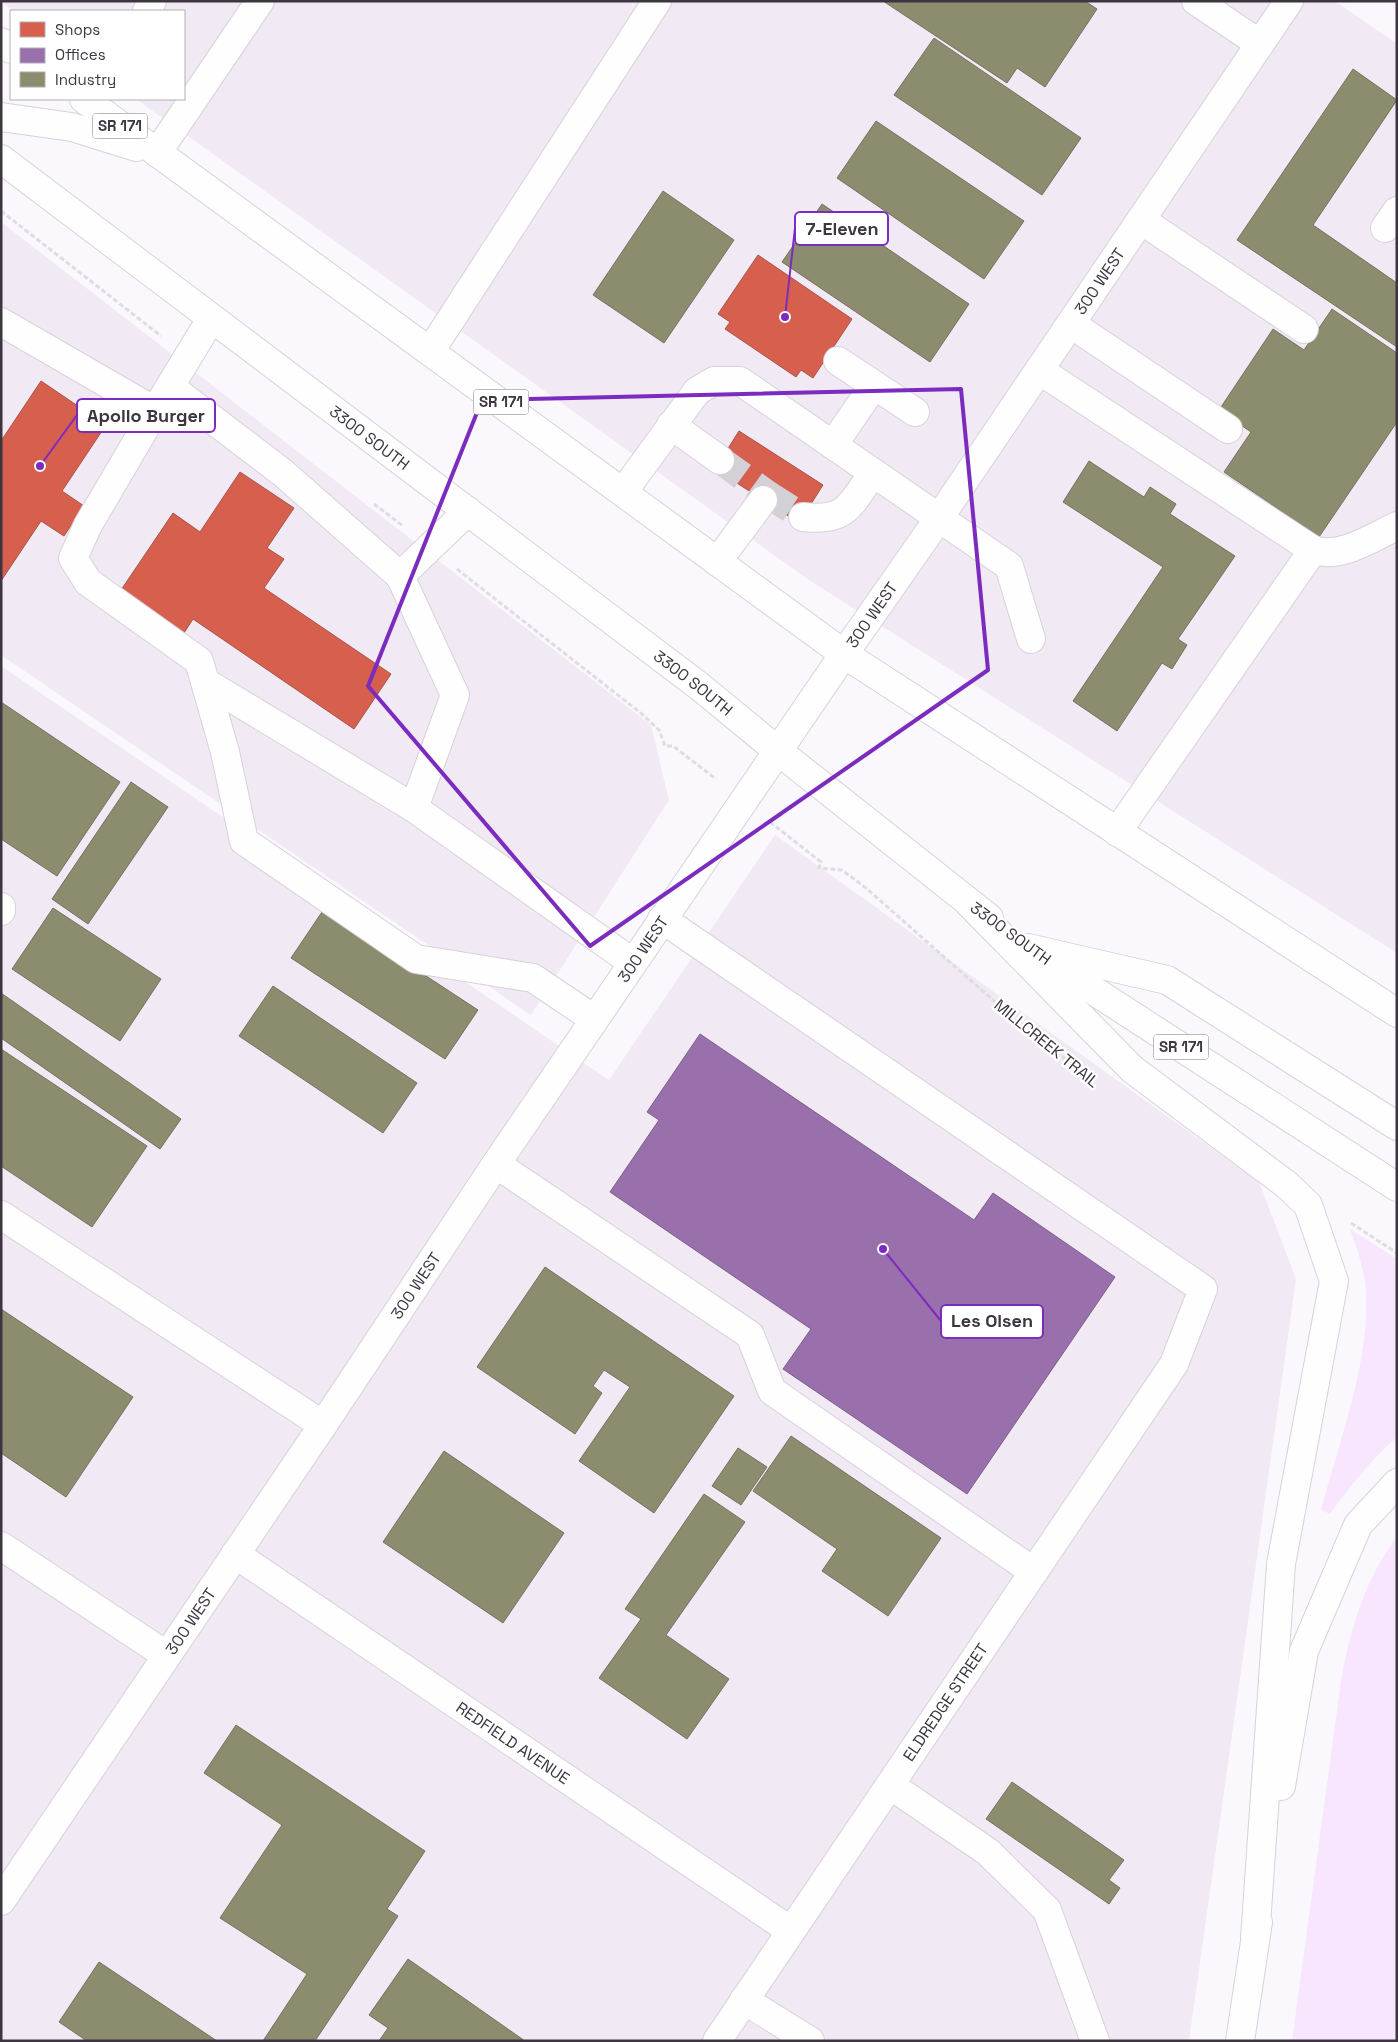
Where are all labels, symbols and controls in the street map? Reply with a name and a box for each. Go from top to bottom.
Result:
legend [10,10,185,100]
text: Shops [55,20,100,39]
text: Offices [55,45,106,64]
text: Industry [55,70,116,89]
road number: SR 171 [92,114,148,138]
callout: 7-Eleven [795,212,888,245]
text: 7-Eleven [806,217,878,240]
street label: 300 WEST [1070,244,1130,319]
road number: SR 171 [474,390,528,414]
callout: Apollo Burger [77,399,215,432]
street label: 3300 SOUTH [325,401,414,475]
text: Apollo Burger [87,404,205,427]
street label: 300 WEST [842,578,902,652]
street label: 3300 SOUTH [649,645,737,721]
street label: 3300 SOUTH [966,897,1055,970]
street label: 300 WEST [613,912,673,987]
street label: MILLCREEK TRAIL [990,995,1104,1092]
road number: SR 171 [1154,1034,1208,1060]
street label: 300 WEST [386,1248,446,1323]
callout: Les Olsen [941,1305,1043,1338]
text: Les Olsen [951,1309,1033,1332]
street label: 300 WEST [161,1584,221,1659]
street label: ELDREDGE STREET [898,1639,993,1765]
street label: REDFIELD AVENUE [452,1697,574,1789]

